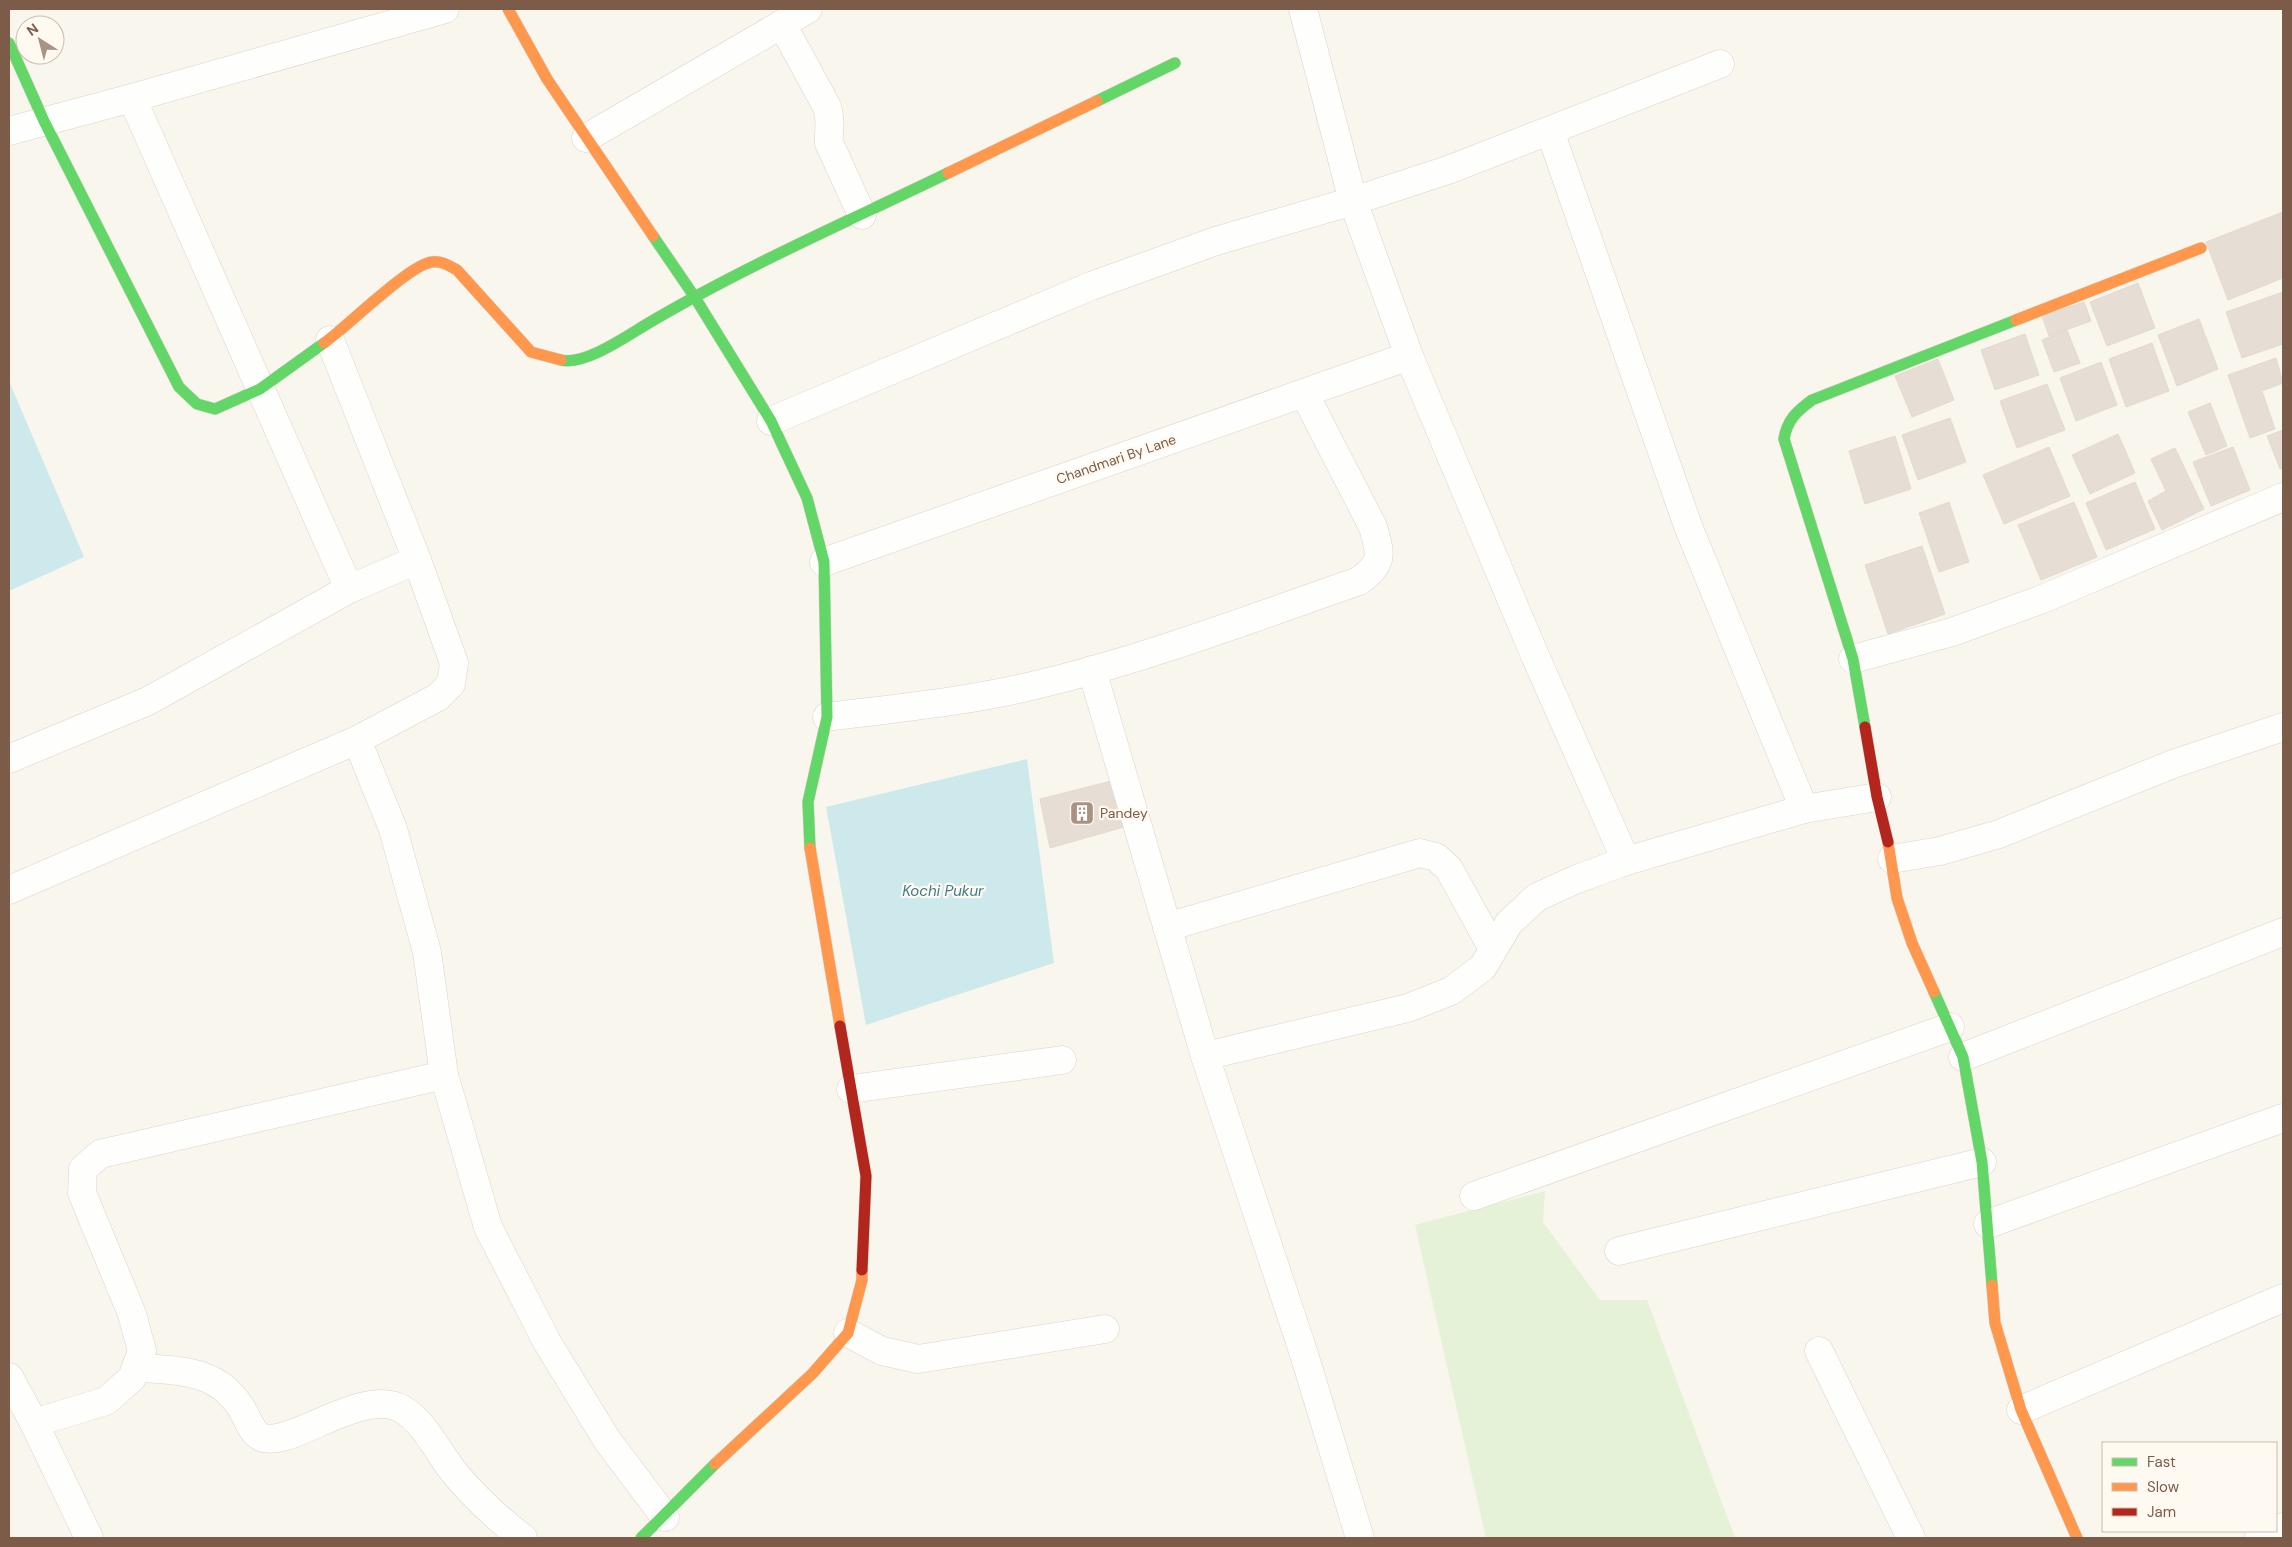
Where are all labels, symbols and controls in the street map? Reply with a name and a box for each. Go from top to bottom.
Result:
north arrow [15,15,65,65]
text: N [23,19,42,40]
street label: Chandmari By Lane [1054,430,1178,488]
building icon: Pandey [1069,800,1095,826]
place label: Pandey [1100,804,1148,822]
water label: Kochi Pukur [902,881,984,901]
legend [2102,1442,2277,1532]
text: Fast [2147,1452,2176,1472]
text: Slow [2147,1477,2180,1497]
text: Jam [2147,1502,2176,1522]

